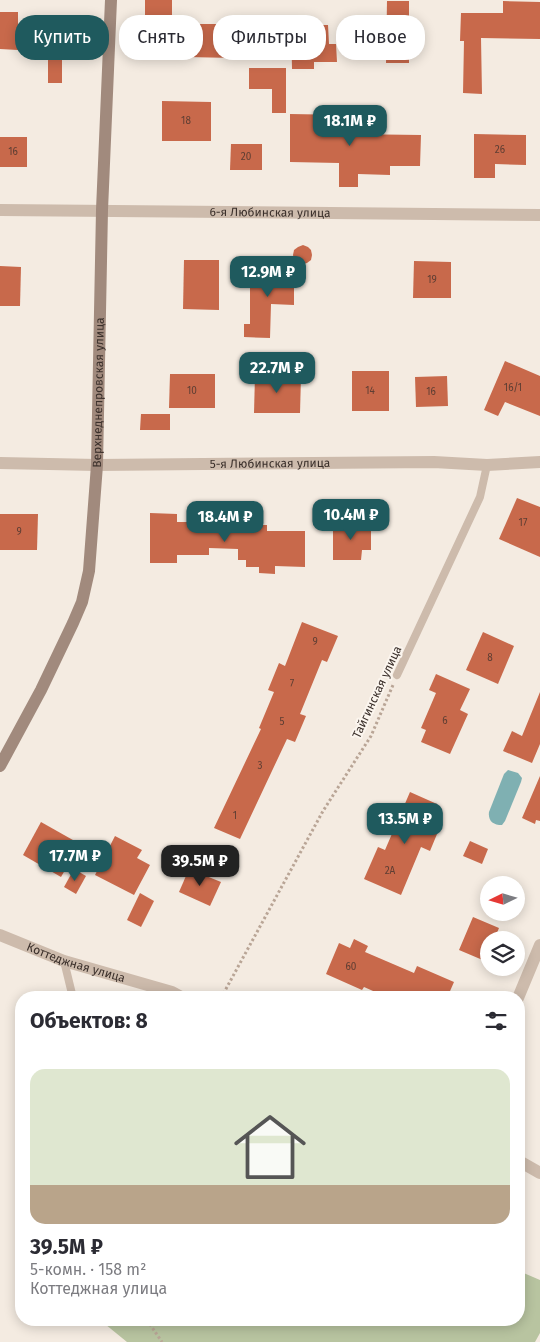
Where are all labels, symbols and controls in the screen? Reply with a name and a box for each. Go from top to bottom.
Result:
chip: Купить [15,15,109,60]
chip: Снять [119,15,203,60]
chip: Фильтры [213,15,326,60]
chip: Новое [336,15,425,60]
pin: 18.1M ₽ [304,104,396,147]
text: 18.1M ₽ [324,111,376,130]
house number: 18 [181,115,191,127]
house number: 26 [495,144,505,156]
house number: 16 [8,146,18,158]
house number: 20 [241,151,252,163]
street label: 6-я Любинская улица [209,205,331,220]
pin: 12.9M ₽ [222,256,314,298]
text: 12.9M ₽ [241,262,295,281]
house number: 19 [427,274,437,286]
street label: Верхнеднепровская улица [90,317,107,468]
pin: 22.7M ₽ [231,352,323,394]
text: 22.7M ₽ [250,358,304,377]
house number: 16/1 [504,382,522,394]
house number: 10 [187,385,197,397]
house number: 14 [365,385,376,397]
house number: 16 [426,386,436,398]
street label: 5-я Любинская улица [210,456,330,471]
pin: 10.4M ₽ [305,498,397,541]
pin: 18.4M ₽ [179,500,271,543]
text: 10.4M ₽ [323,505,379,524]
text: 18.4M ₽ [197,507,253,526]
house number: 17 [519,517,528,529]
house number: 9 [16,526,22,538]
house number: 9 [312,636,318,648]
street label: Тайгинская улица [349,644,405,740]
house number: 8 [487,652,493,664]
house number: 7 [290,678,295,690]
house number: 6 [442,715,448,727]
house number: 5 [279,716,285,728]
house number: 3 [258,760,263,772]
pin: 13.5M ₽ [359,802,451,845]
text: 13.5M ₽ [378,809,432,828]
house number: 1 [233,810,237,822]
pin: 17.7M ₽ [29,840,121,882]
pin: 39.5M ₽ [154,844,246,887]
text: 17.7M ₽ [49,846,101,865]
text: 39.5M ₽ [172,851,228,870]
house number: 2А [385,865,396,877]
north arrow [480,876,525,921]
map controls [480,876,525,976]
button: layers [480,931,525,976]
street label: Коттеджная улица [25,940,127,985]
house number: 60 [346,961,357,973]
icon: filters [482,1007,510,1035]
text: Объектов: 8 [30,1008,148,1034]
icon: home [225,1102,315,1192]
text: 39.5M ₽ [30,1234,103,1260]
text: 5-комн. · 158 m² [30,1260,146,1279]
text: Коттеджная улица [30,1279,167,1298]

